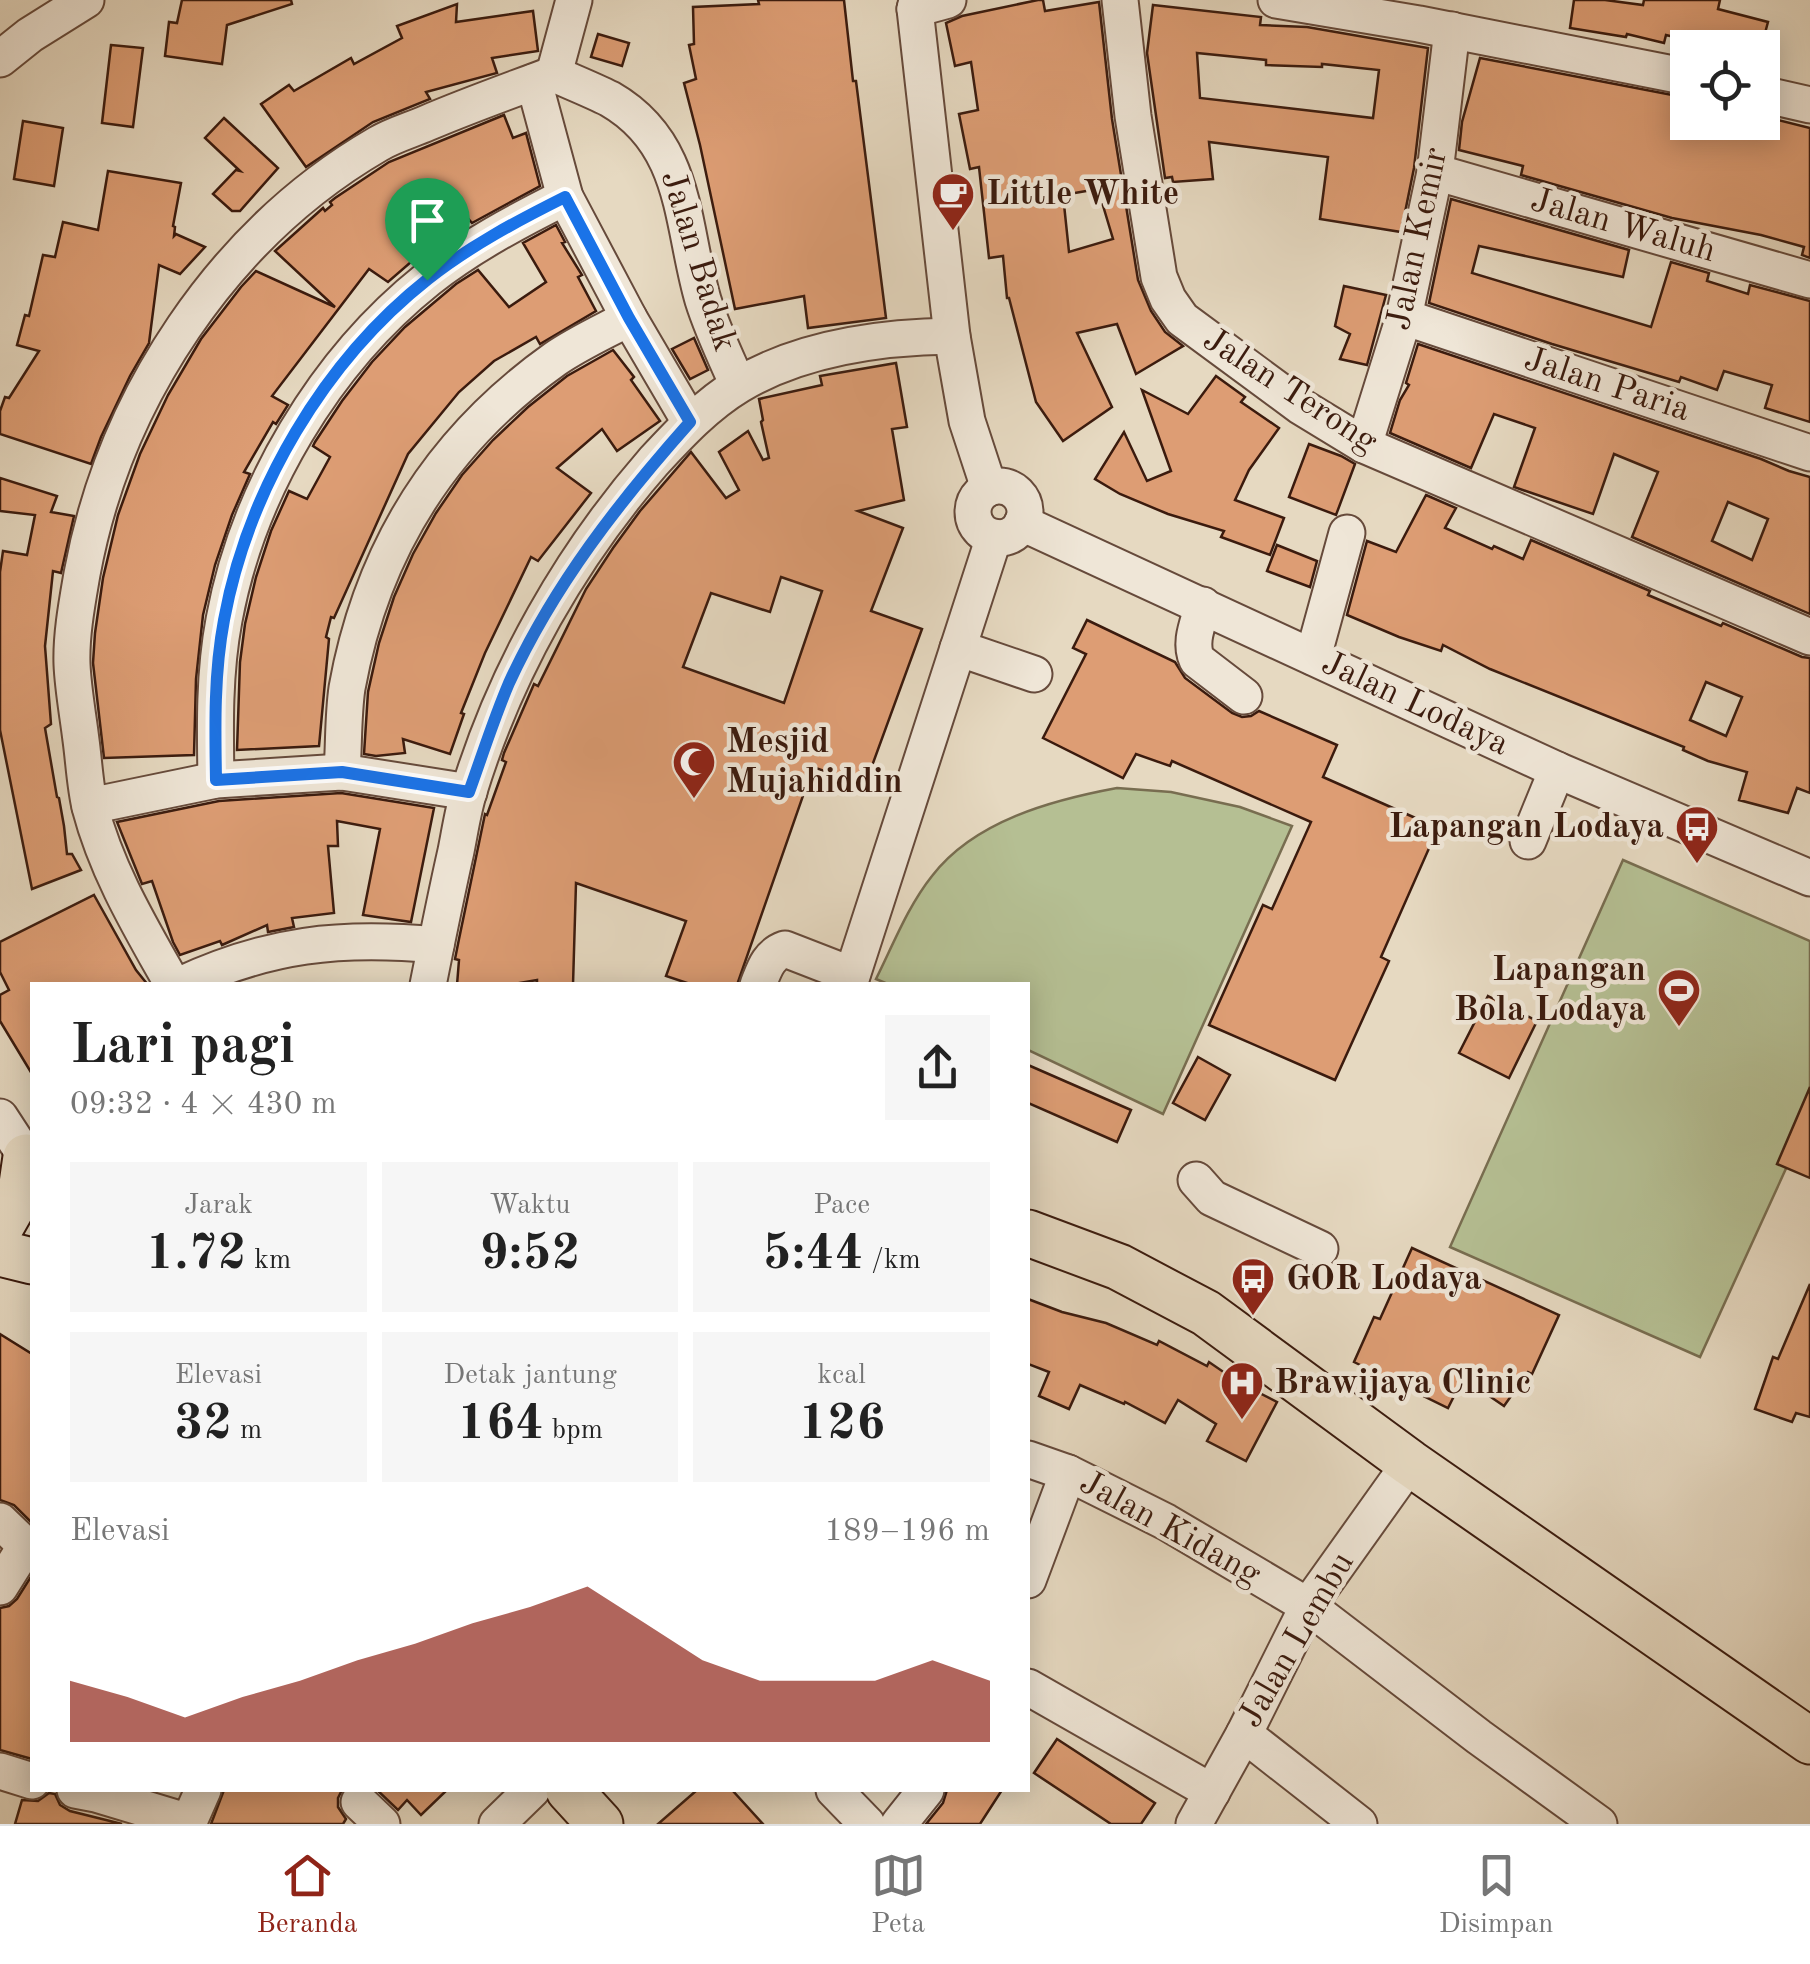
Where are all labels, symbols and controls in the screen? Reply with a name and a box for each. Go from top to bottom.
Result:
map controls [1670,30,1780,140]
button: locate [1670,30,1780,140]
street label: Jalan Kemir [1382,145,1454,333]
street label: Jalan Badak [654,167,742,355]
cafe icon: Little White [930,171,976,232]
place label: Little White [986,177,1179,212]
pin [385,178,470,281]
street label: Jalan Waluh [1527,183,1719,269]
icon: arrive [400,193,455,248]
street label: Jalan Terong [1197,322,1383,460]
street label: Jalan Paria [1520,342,1694,428]
street label: Jalan Lodaya [1316,645,1514,763]
place label: Mesjid Mujahiddin [726,725,903,800]
mosque icon: Mesjid Mujahiddin [671,739,717,800]
bus stop icon: Lapangan Lodaya [1674,804,1720,865]
place label: Lapangan Lodaya [1389,810,1664,845]
place label: Lapangan Bola Lodaya [1454,953,1646,1028]
sports icon: Lapangan Bola Lodaya [1656,967,1702,1028]
button: share [885,1015,990,1120]
text: Lari pagi [70,1020,295,1075]
text: 09:32 · 4 × 430 m [70,1089,337,1121]
text: Jarak [184,1192,253,1220]
text: Waktu [490,1192,570,1220]
text: Pace [813,1192,870,1220]
text: 1.72 [146,1230,247,1280]
text: 9:52 [479,1230,580,1280]
text: 5:44 [763,1230,864,1280]
text: km [247,1247,291,1275]
text: /km [864,1247,921,1275]
bus stop icon: GOR Lodaya [1230,1256,1276,1317]
place label: GOR Lodaya [1286,1262,1482,1297]
hospital icon: Brawijaya Clinic [1219,1360,1265,1421]
text: Elevasi [175,1362,262,1390]
text: Detak jantung [443,1362,617,1390]
text: kcal [818,1362,866,1390]
place label: Brawijaya Clinic [1274,1366,1532,1401]
text: 32 [174,1400,232,1450]
text: 164 [457,1400,544,1450]
text: 126 [798,1400,885,1450]
text: m [232,1417,262,1445]
text: bpm [544,1417,603,1445]
street label: Jalan Kidang [1074,1465,1266,1593]
text: Elevasi [70,1516,170,1548]
text: 189–196 m [824,1516,990,1548]
street label: Jalan Lembu [1233,1547,1361,1733]
tab: Beranda [257,1848,358,1943]
tab: Peta [871,1848,926,1943]
tab: Disimpan [1439,1848,1553,1943]

